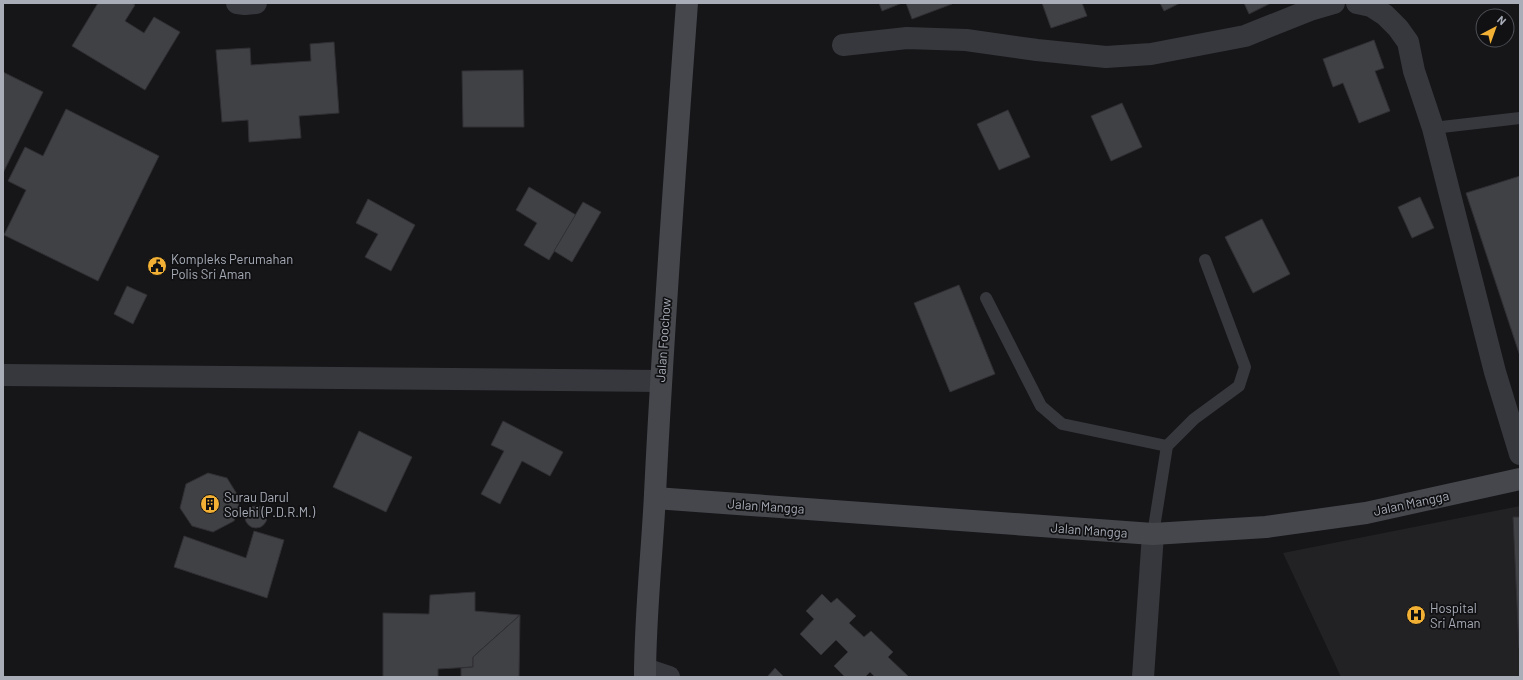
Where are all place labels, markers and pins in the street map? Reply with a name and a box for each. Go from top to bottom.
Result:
place label: Kompleks Perumahan Polis Sri Aman [171,251,293,282]
public building icon: Kompleks Perumahan Polis Sri Aman [146,255,168,277]
place label: Surau Darul Solehi (P.D.R.M.) [224,489,316,520]
building icon: Surau Darul Solehi (P.D.R.M.) [199,493,221,515]
place label: Hospital Sri Aman [1430,600,1481,631]
hospital icon: Hospital Sri Aman [1405,604,1427,626]

